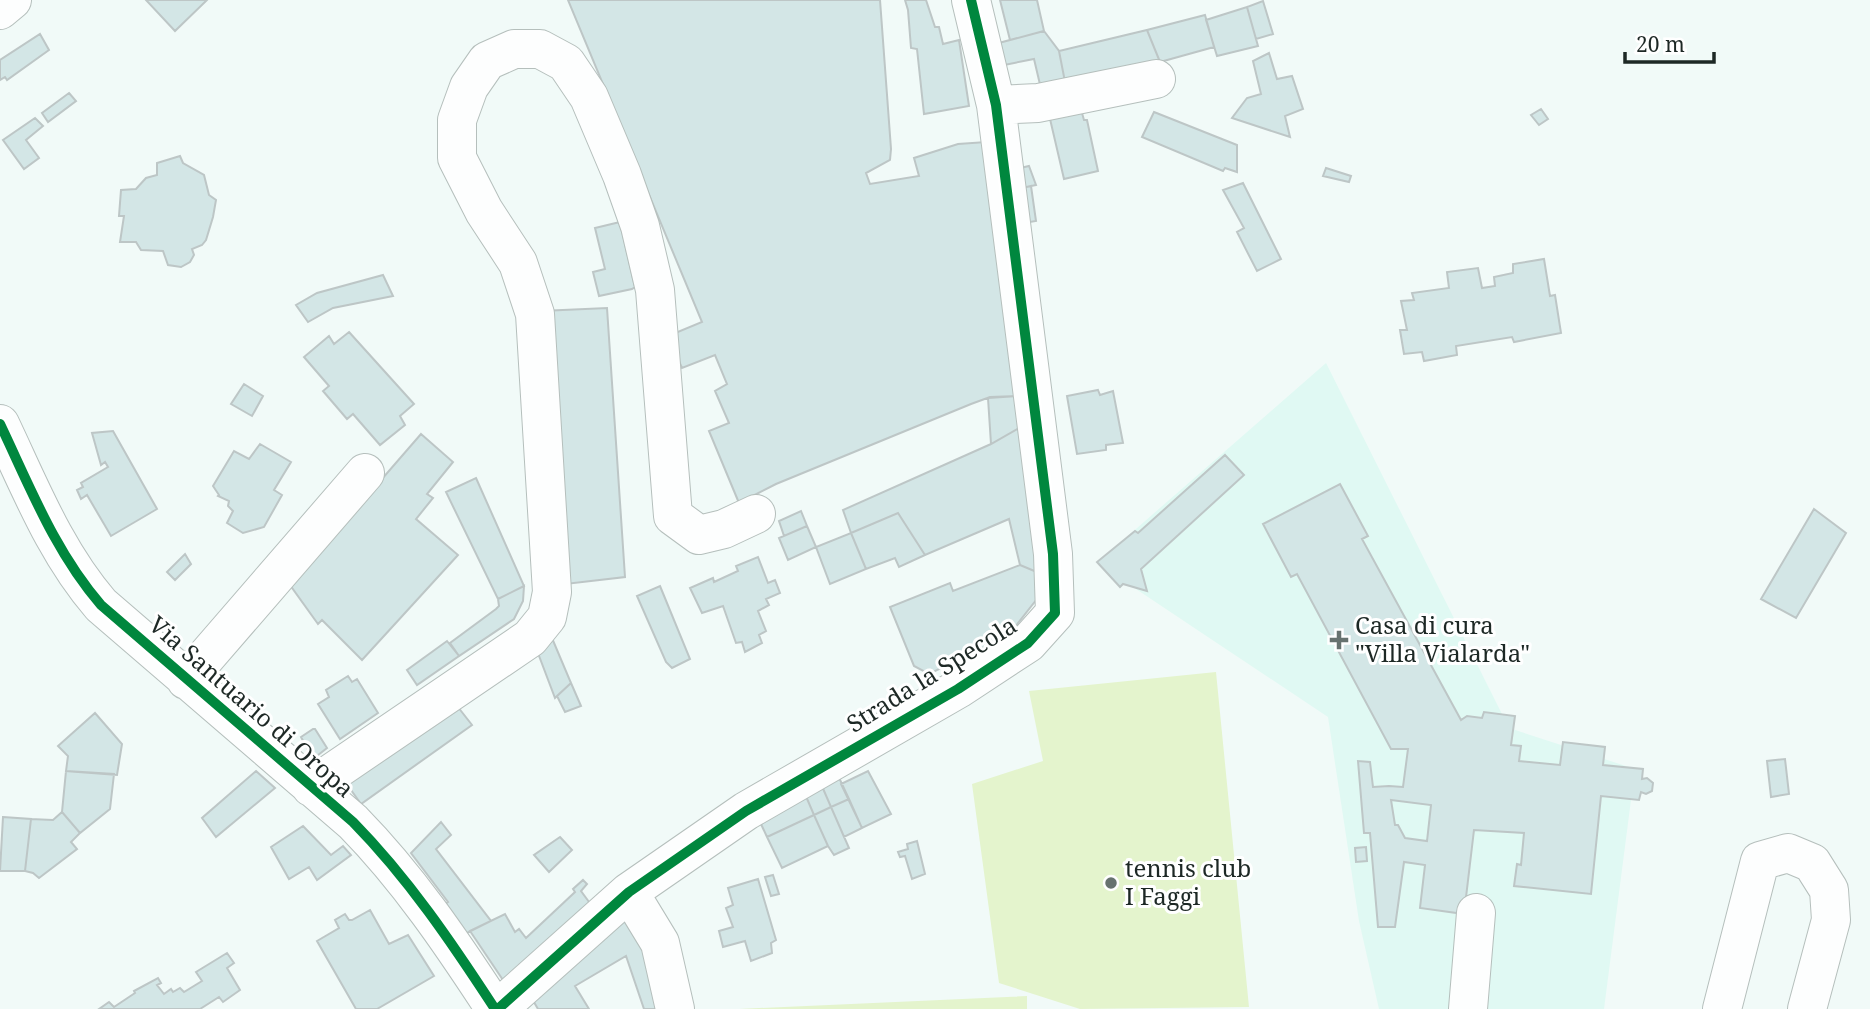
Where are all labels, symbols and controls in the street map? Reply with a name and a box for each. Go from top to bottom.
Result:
scale bar [1625,21,1714,65]
text: 20 m [1636,30,1685,58]
street label: Via Santuario di Oropa [142,608,362,804]
street label: Strada la Specola [840,608,1023,739]
place label: Casa di cura "Villa Vialarda" [1355,608,1530,669]
marker: Casa di cura "Villa Vialarda" [1329,630,1349,650]
place label: tennis club I Faggi [1125,851,1251,912]
marker: tennis club I Faggi [1103,875,1119,891]

